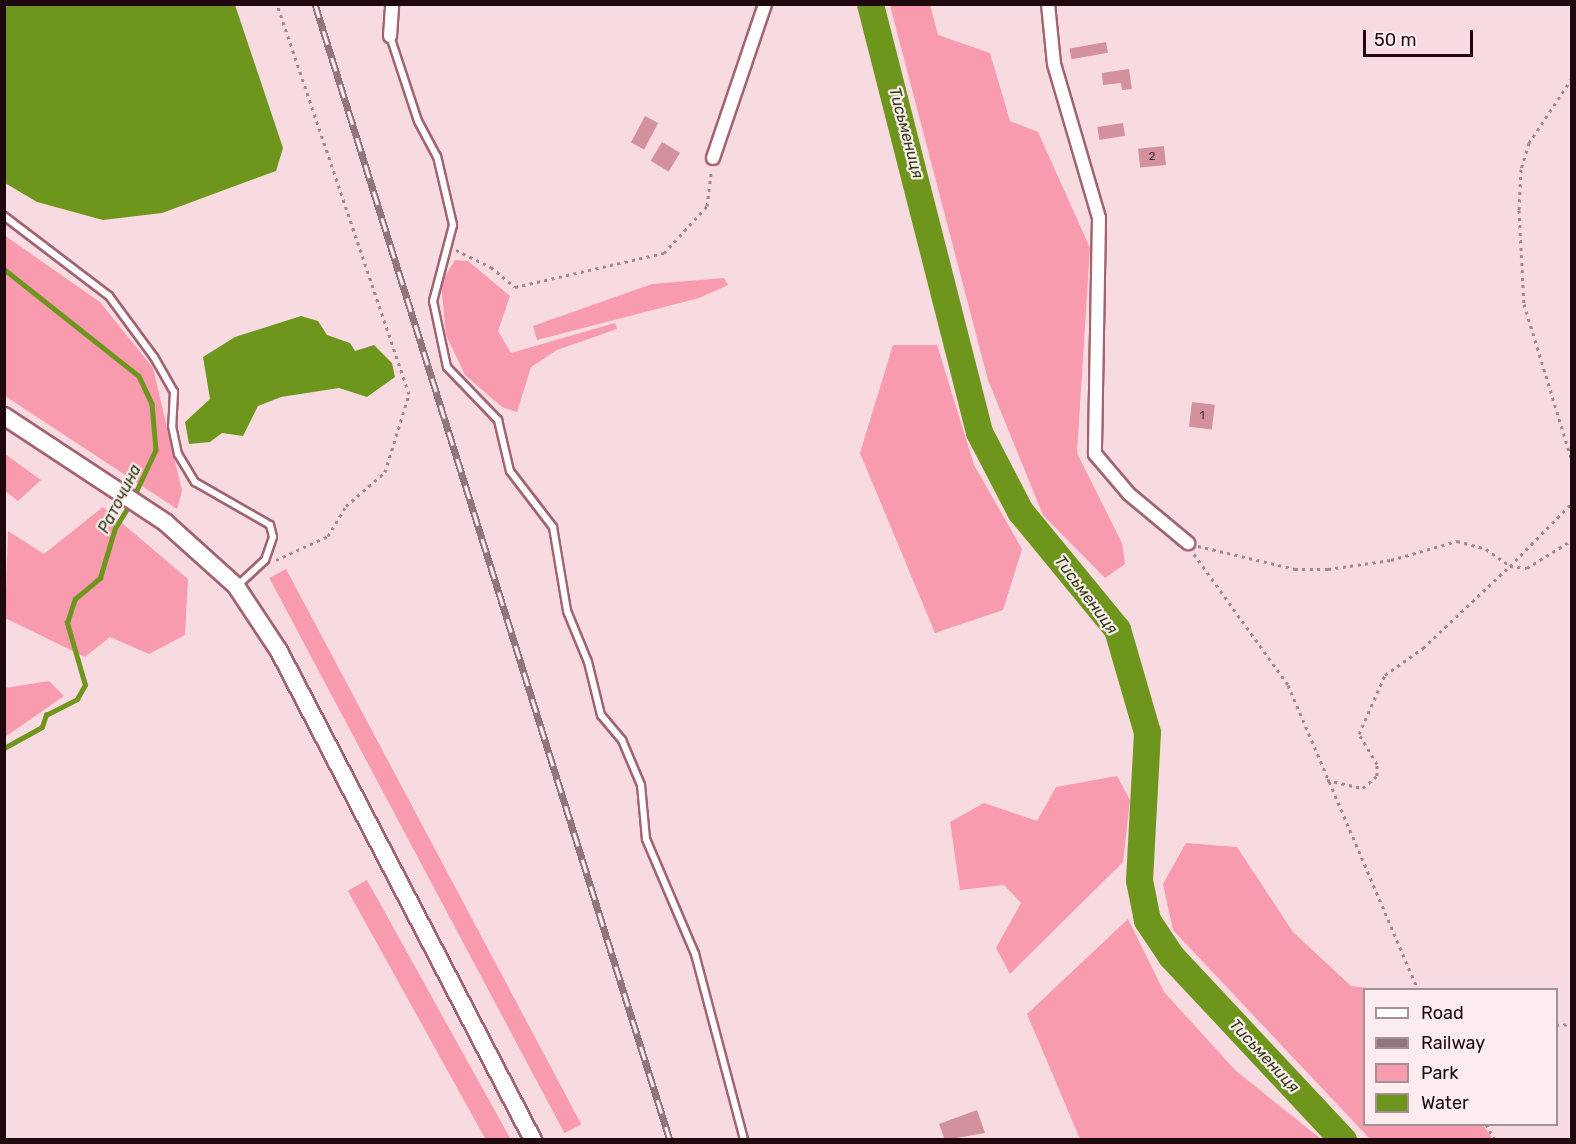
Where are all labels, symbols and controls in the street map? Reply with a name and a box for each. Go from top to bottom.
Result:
scale bar [1366,18,1476,56]
text: 50 m [1374,29,1417,51]
water label: Тисьмениця [885,85,927,181]
house number: 2 [1148,150,1156,164]
house number: 1 [1199,409,1205,423]
water label: Раточина [94,461,146,537]
water label: Тисьмениця [1050,552,1122,638]
legend [1363,988,1558,1126]
text: Road [1421,1002,1464,1024]
water label: Тисьмениця [1225,1015,1303,1097]
text: Railway [1421,1032,1485,1054]
text: Park [1421,1062,1458,1084]
text: Water [1421,1092,1469,1114]

